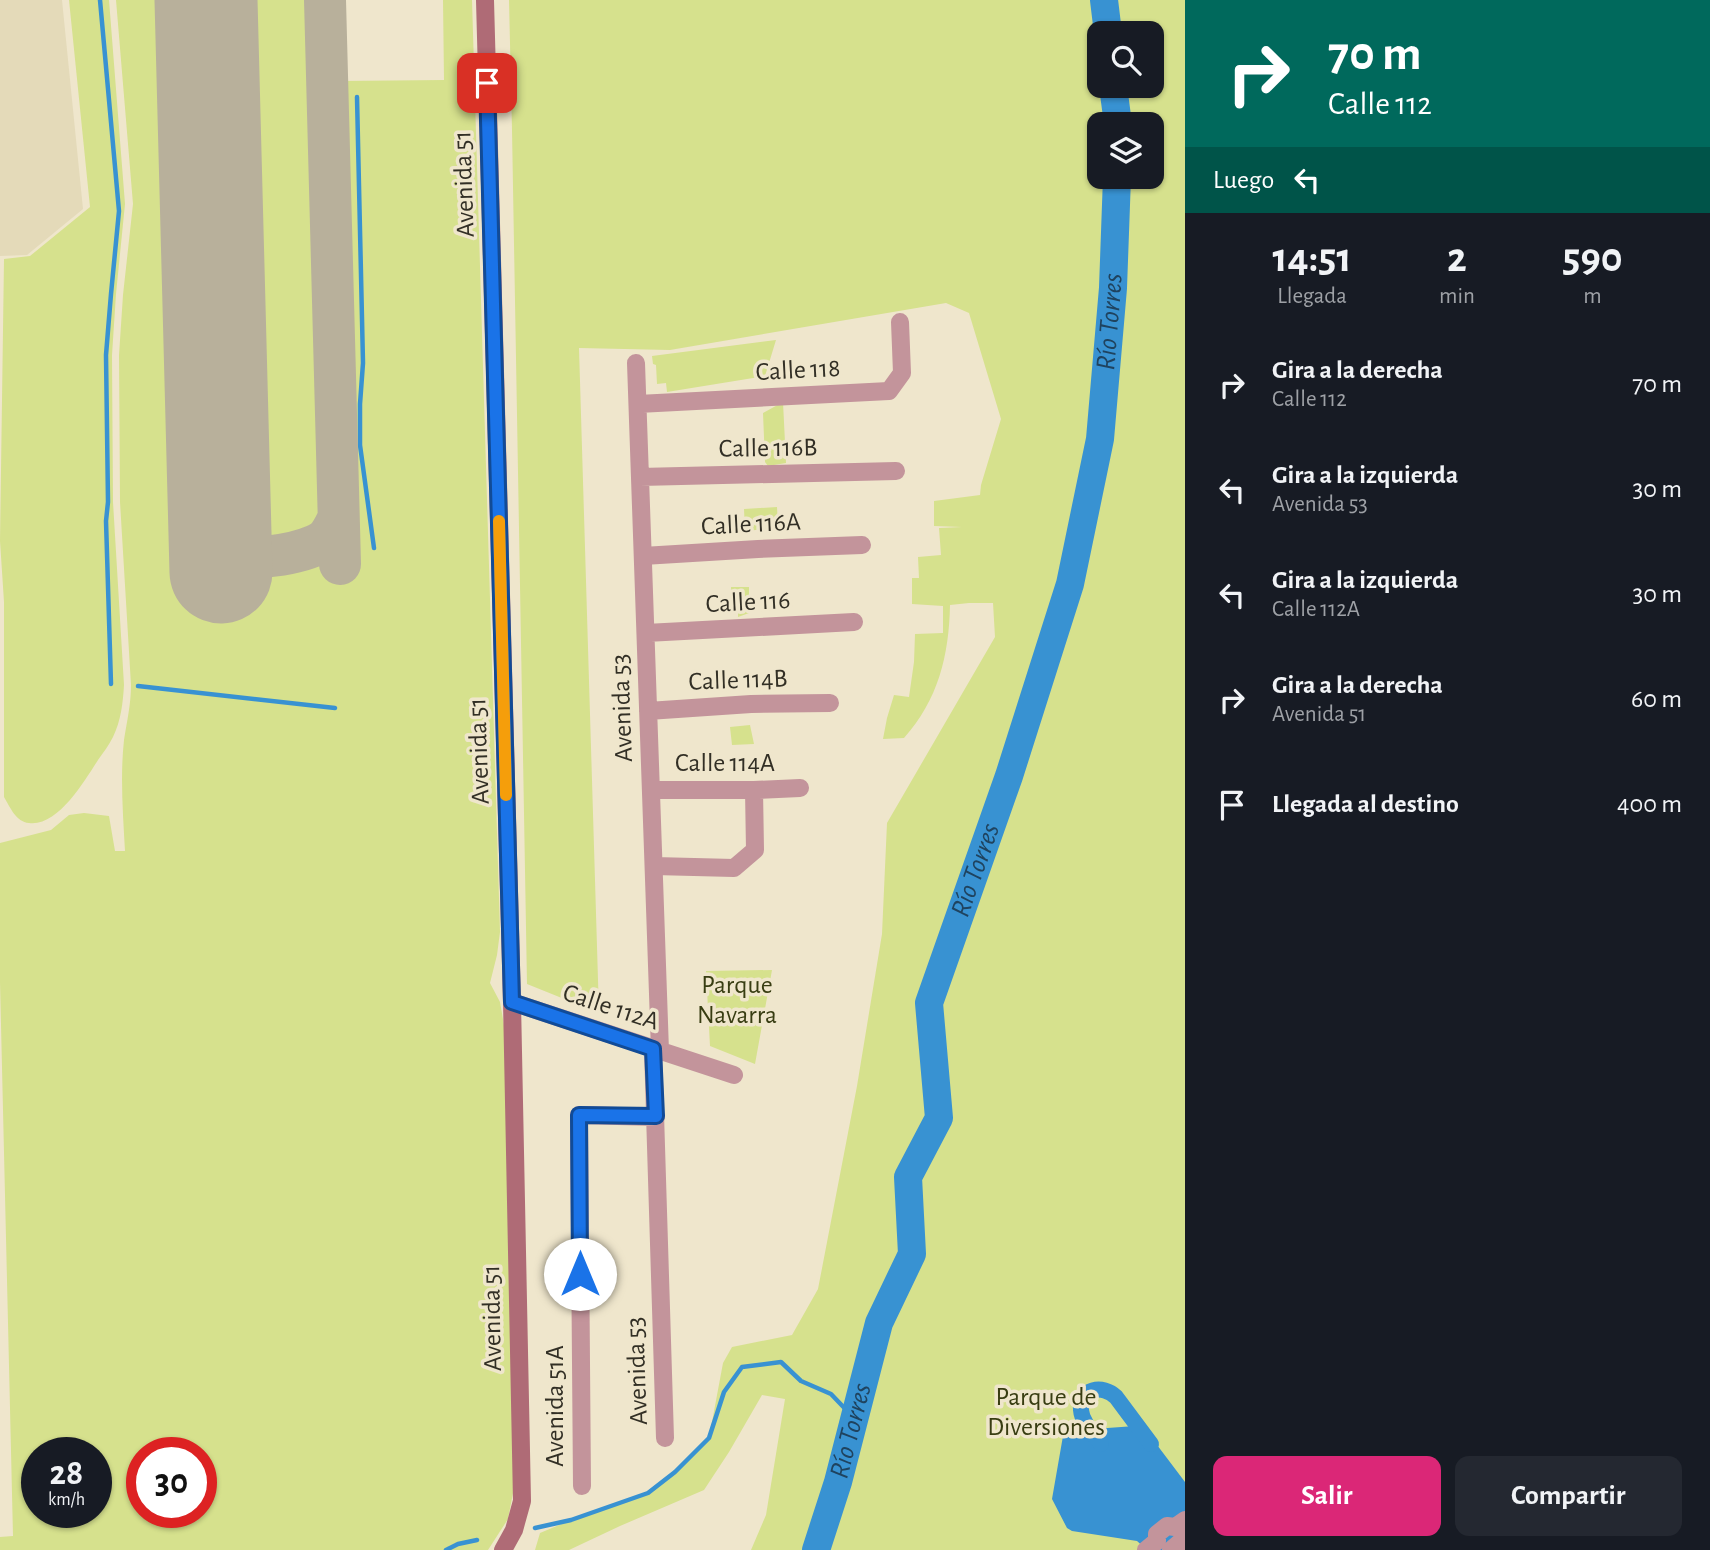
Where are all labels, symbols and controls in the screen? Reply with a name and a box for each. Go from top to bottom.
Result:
map controls [1087,21,1164,189]
button: search [1087,21,1164,98]
icon: right [1213,28,1304,119]
text: 70 m [1328,30,1422,79]
pin [457,53,517,113]
icon: arrive [468,64,506,102]
text: Calle 112 [1328,88,1432,120]
button: layers [1087,112,1164,189]
street label: Avenida 51 [449,130,479,238]
icon: left [1288,161,1326,199]
text: Luego [1213,167,1274,193]
text: 14:51 [1272,237,1352,279]
text: 2 [1447,237,1467,279]
text: 590 [1562,237,1623,279]
water label: Río Torres [1092,273,1128,372]
text: Llegada [1277,285,1347,308]
text: min [1439,285,1475,308]
text: m [1583,285,1602,308]
street label: Calle 118 [755,355,841,385]
text: Gira a la derecha [1272,357,1443,383]
icon: right [1213,366,1251,404]
text: 70 m [1632,371,1682,397]
text: Calle 112 [1272,388,1347,411]
street label: Calle 116B [718,434,818,462]
text: Gira a la izquierda [1272,462,1458,488]
icon: left [1213,471,1251,509]
text: 30 m [1632,476,1682,502]
text: Avenida 53 [1272,493,1368,516]
street label: Calle 116A [700,508,802,540]
text: Gira a la izquierda [1272,567,1458,593]
icon: left [1213,576,1251,614]
text: 30 m [1632,581,1682,607]
street label: Calle 116 [705,587,791,617]
text: Calle 112A [1272,598,1360,621]
street label: Avenida 53 [607,653,637,763]
street label: Calle 114B [688,665,788,695]
text: Gira a la derecha [1272,672,1443,698]
icon: right [1213,681,1251,719]
text: 60 m [1631,686,1682,712]
street label: Avenida 51 [464,697,494,805]
text: Avenida 51 [1272,703,1366,726]
street label: Calle 114A [675,750,775,776]
icon: arrive [1213,786,1251,824]
text: Llegada al destino [1272,791,1459,817]
text: 400 m [1617,791,1682,817]
water label: Río Torres [946,820,1005,921]
park label: Parque Navarra [697,972,777,1028]
street label: Calle 112A [560,979,662,1035]
position arrow [543,1237,617,1311]
street label: Avenida 51 [478,1265,506,1371]
street label: Avenida 53 [622,1316,652,1426]
street label: Avenida 51A [542,1345,568,1467]
water label: Río Torres [825,1381,877,1482]
park label: Parque de Diversiones [987,1384,1105,1440]
speed limit sign: 30 [126,1437,217,1528]
text: 28 [50,1456,83,1491]
button: Salir [1213,1456,1441,1536]
button: Compartir [1455,1456,1682,1536]
text: km/h [48,1491,85,1509]

